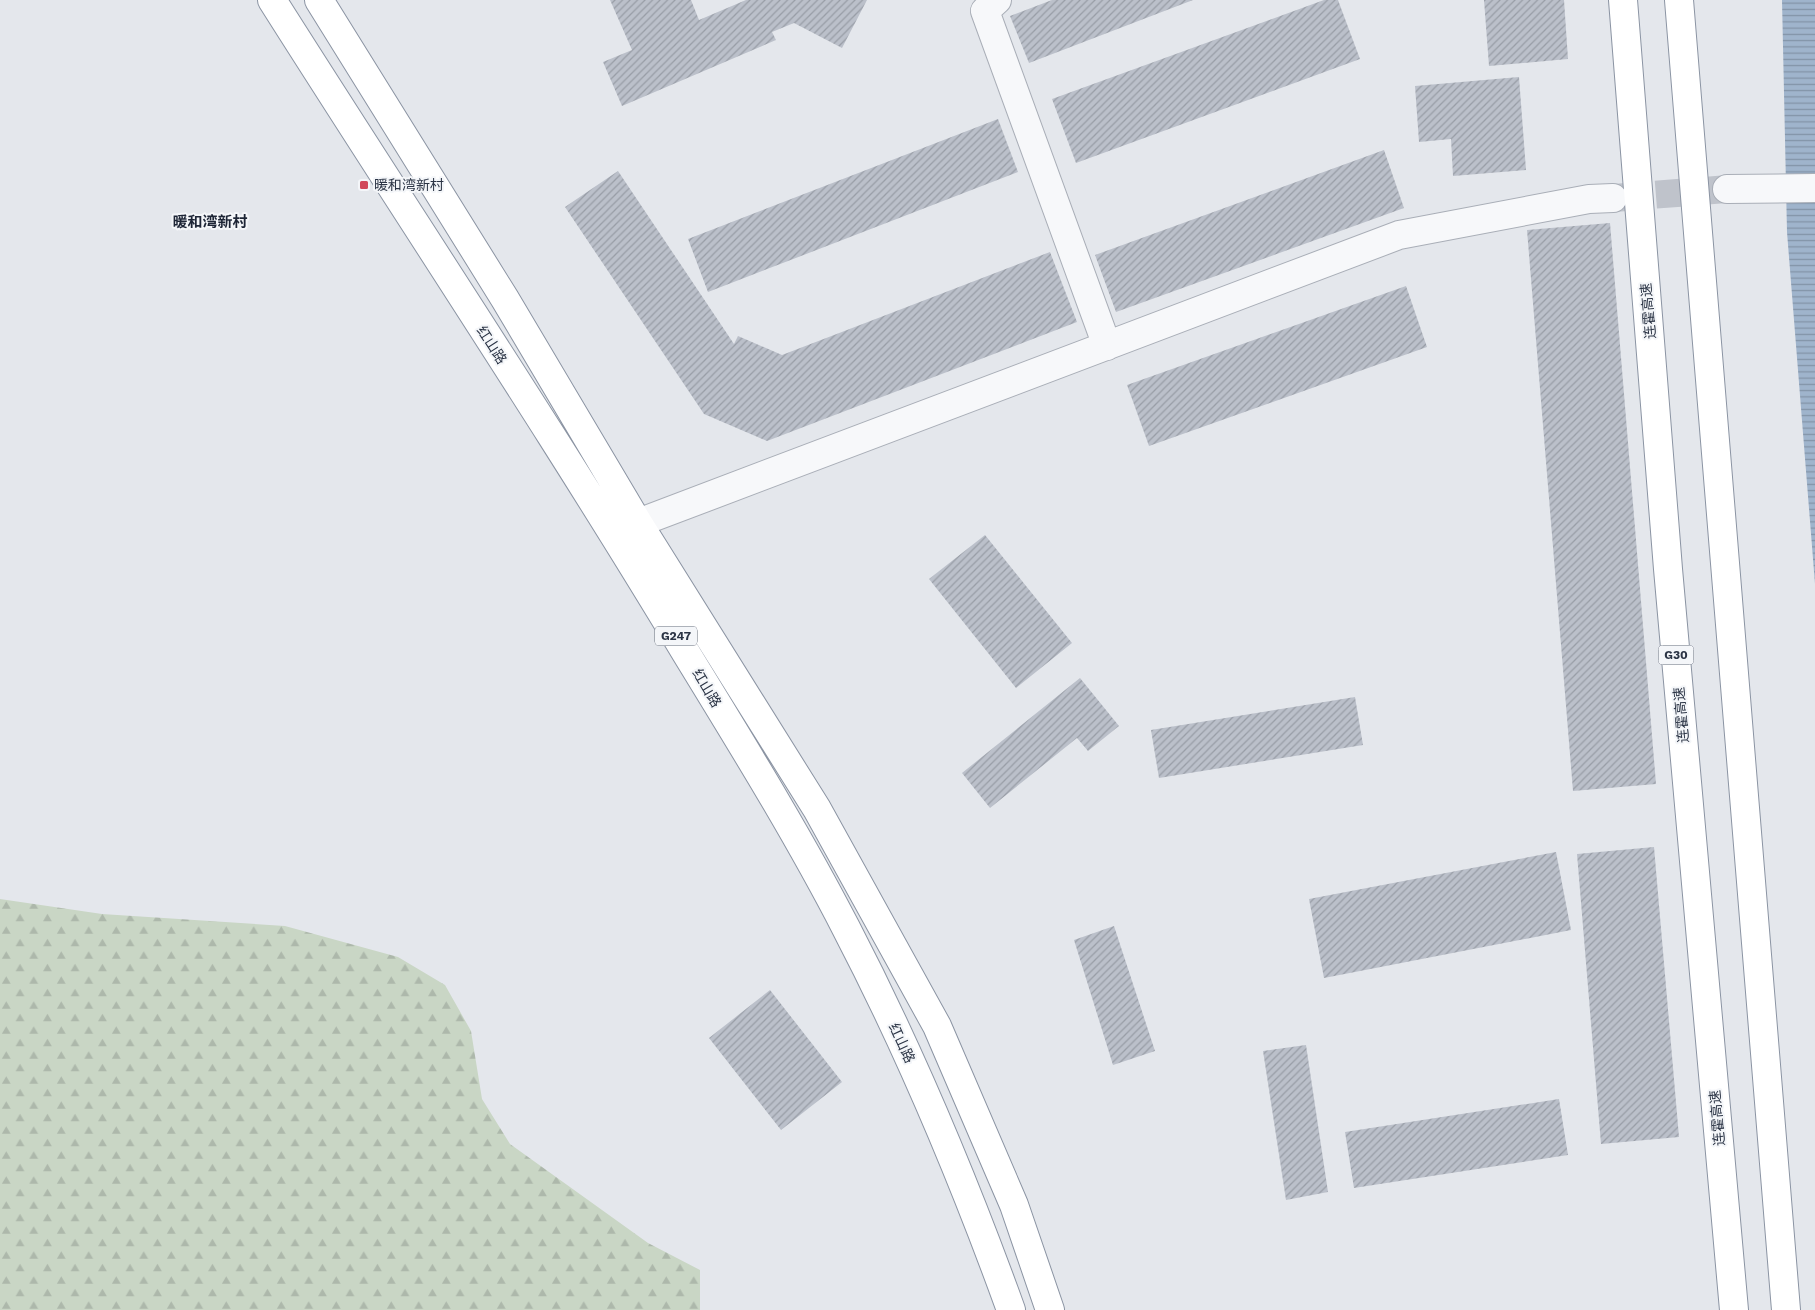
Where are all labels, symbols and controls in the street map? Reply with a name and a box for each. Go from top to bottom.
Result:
place label: 暖和湾新村 [374,177,444,193]
marker: 暖和湾新村 [358,179,370,191]
district label: 暖和湾新村 [172,213,248,231]
street label: 连霍高速 [1638,282,1658,340]
street label: 红山路 [474,323,510,367]
road number: G247 [655,626,697,646]
road number: G30 [1658,646,1694,664]
street label: 红山路 [689,666,725,710]
street label: 连霍高速 [1671,686,1691,744]
street label: 红山路 [886,1021,918,1065]
street label: 连霍高速 [1707,1089,1727,1147]

